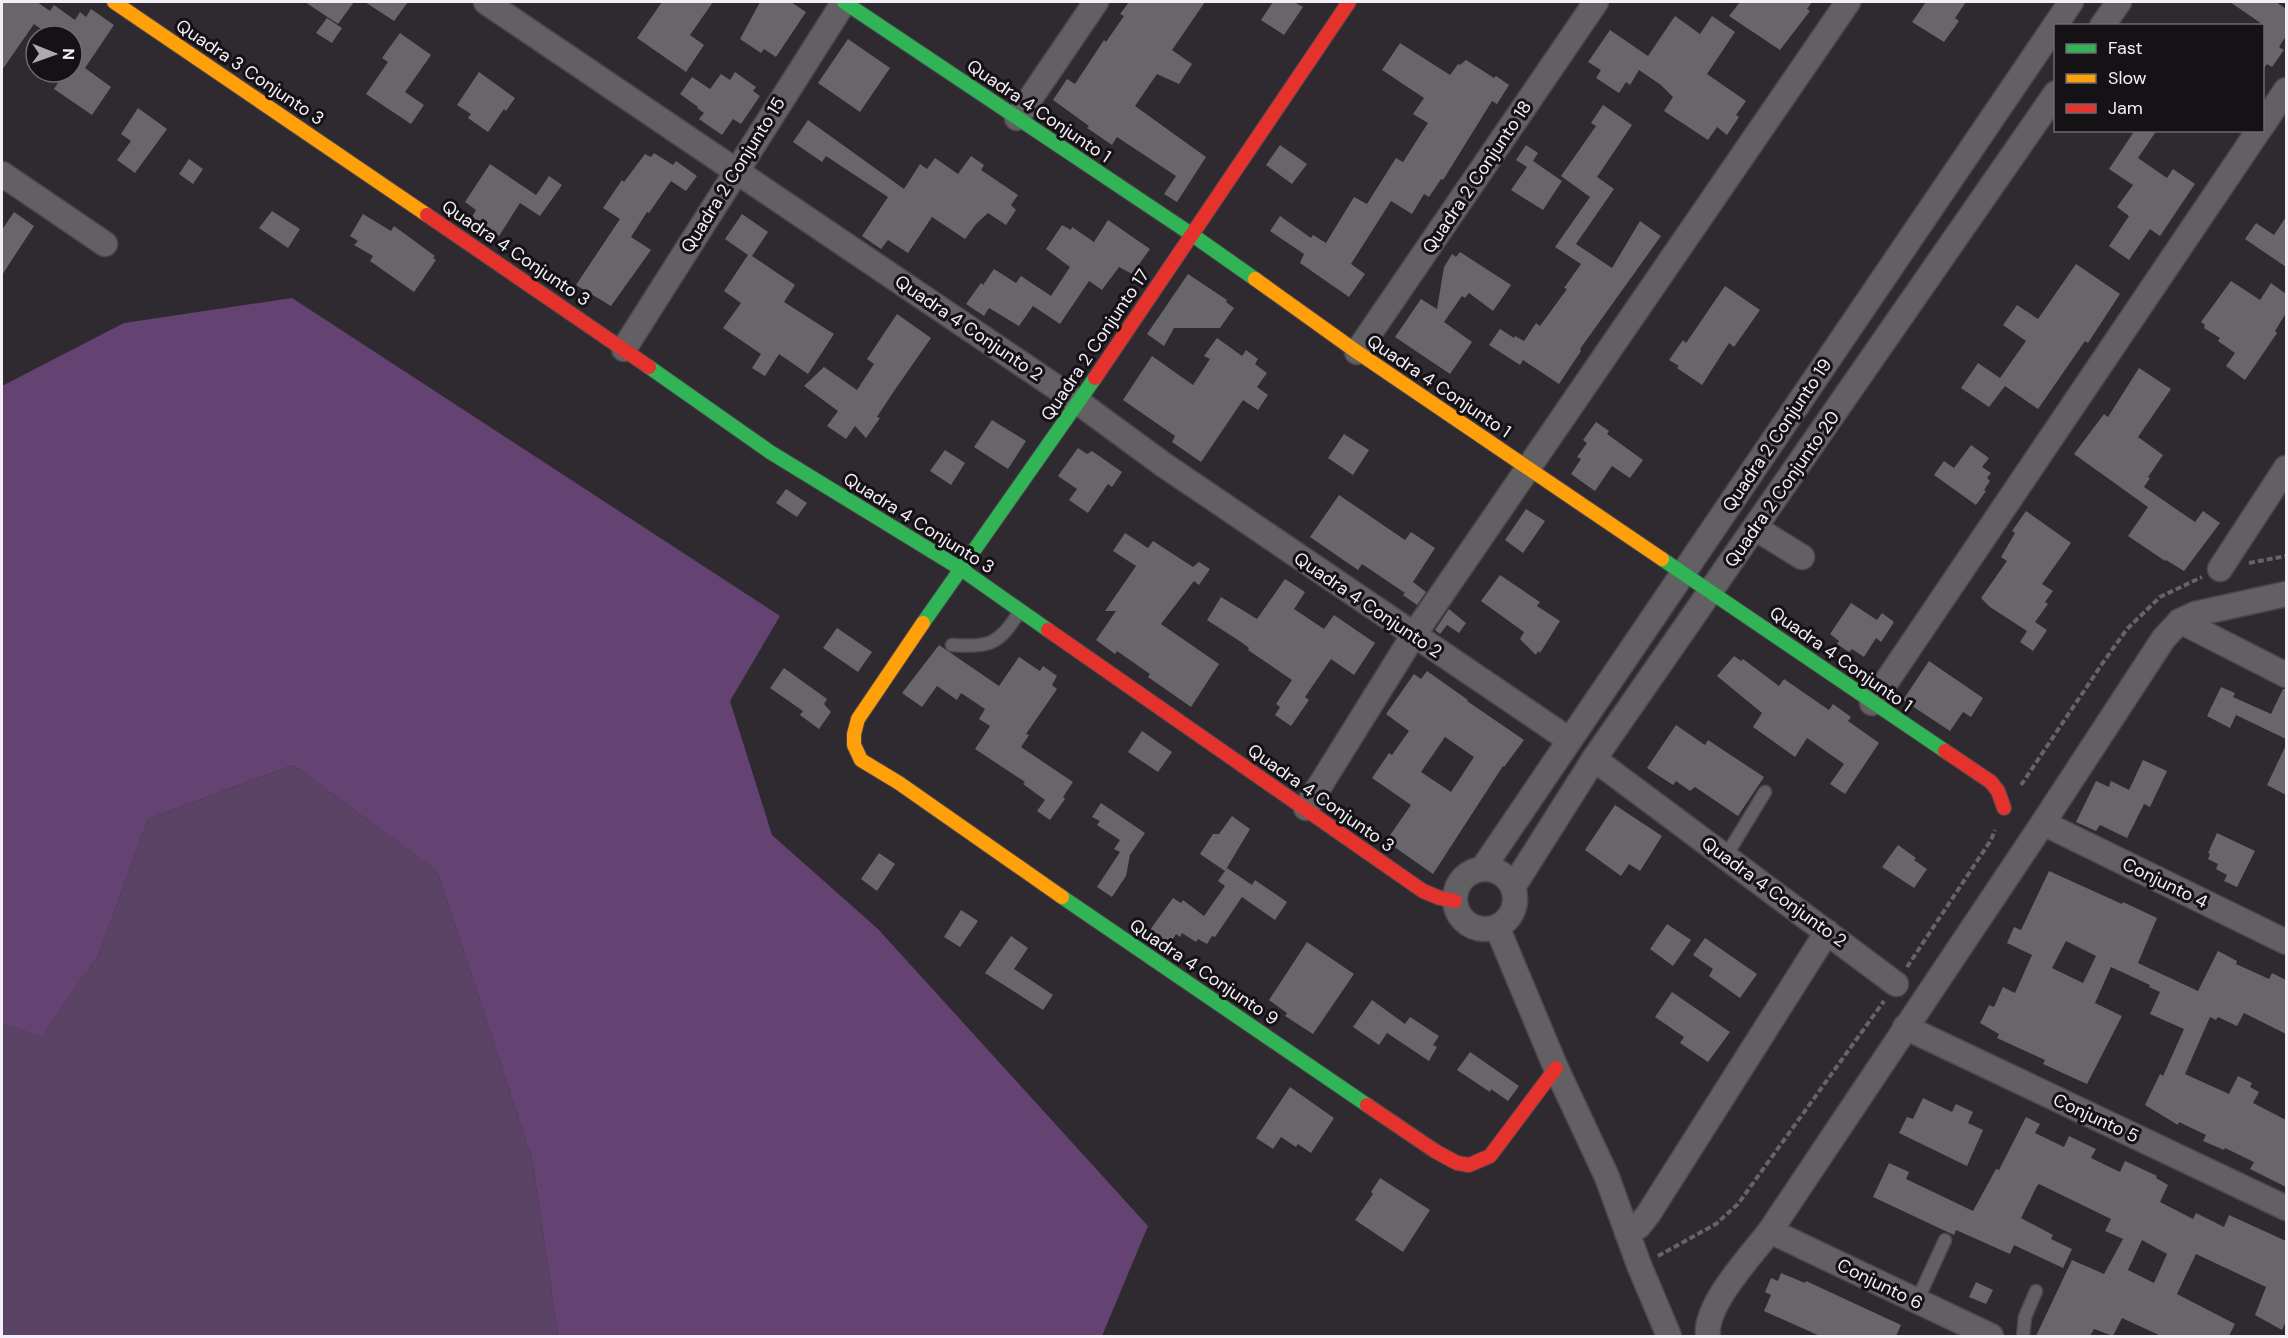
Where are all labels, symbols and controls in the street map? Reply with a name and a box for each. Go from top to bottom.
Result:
street label: Quadra 3 Conjunto 3 [171,13,329,131]
north arrow [24,24,84,84]
legend [2054,24,2264,132]
text: Fast [2108,36,2143,60]
text: N [58,48,79,60]
street label: Quadra 4 Conjunto 1 [962,54,1116,168]
text: Slow [2108,66,2147,90]
street label: Quadra 2 Conjunto 15 [675,93,791,257]
street label: Quadra 2 Conjunto 18 [1417,96,1537,258]
text: Jam [2108,96,2143,120]
street label: Quadra 4 Conjunto 3 [437,194,595,312]
street label: Quadra 2 Conjunto 17 [1035,264,1155,426]
street label: Quadra 4 Conjunto 2 [890,269,1048,387]
street label: Quadra 4 Conjunto 1 [1362,329,1516,443]
street label: Quadra 2 Conjunto 19 [1717,354,1837,516]
street label: Quadra 2 Conjunto 20 [1719,406,1845,572]
street label: Quadra 4 Conjunto 3 [839,467,999,579]
street label: Quadra 4 Conjunto 2 [1289,546,1447,664]
street label: Quadra 4 Conjunto 1 [1765,601,1917,717]
street label: Quadra 4 Conjunto 3 [1243,738,1399,858]
street label: Quadra 4 Conjunto 2 [1697,831,1851,953]
street label: Conjunto 4 [2118,852,2212,914]
street label: Quadra 4 Conjunto 9 [1125,913,1283,1031]
street label: Conjunto 5 [2049,1088,2143,1148]
street label: Conjunto 6 [1833,1253,1927,1315]

